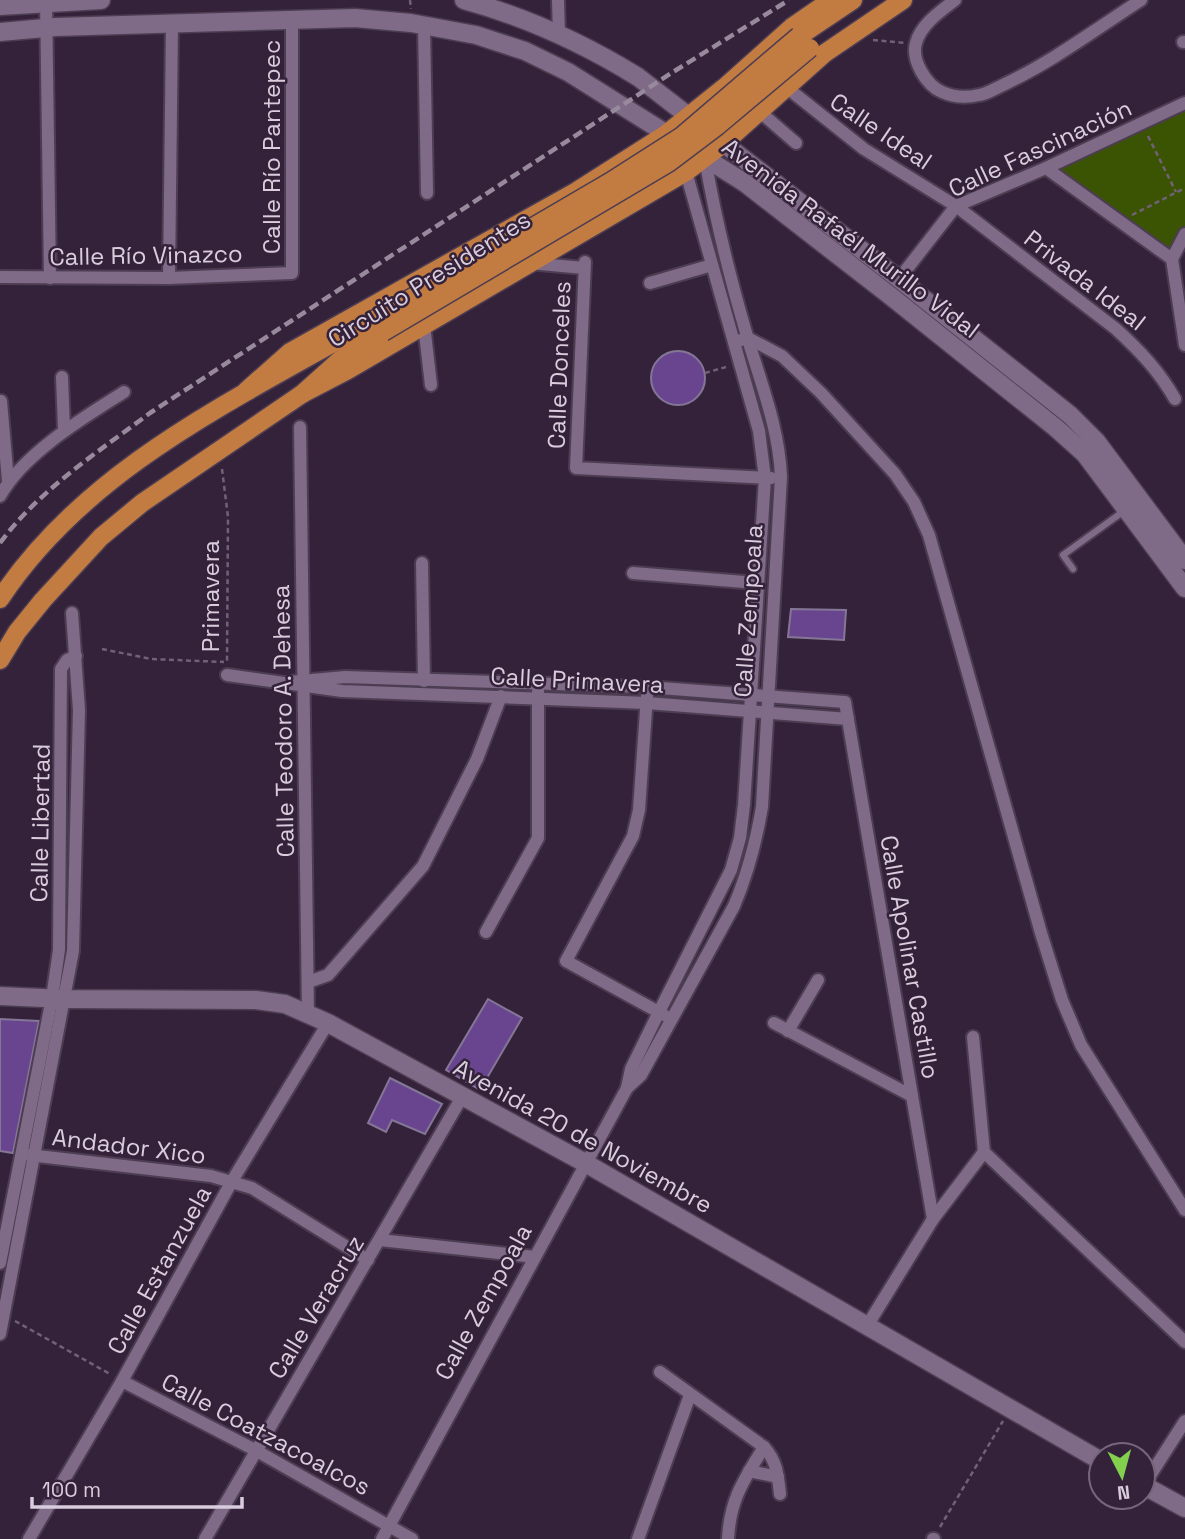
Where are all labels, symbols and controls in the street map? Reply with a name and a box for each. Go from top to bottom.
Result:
street label: Calle Río Pantepec [256,40,287,254]
street label: Calle Ideal [824,86,938,176]
street label: Calle Fascinación [943,92,1137,204]
street label: Avenida Rafaél Murillo Vidal [716,131,986,345]
street label: Circuito Presidentes [322,204,536,354]
street label: Privada Ideal [1018,223,1152,337]
street label: Calle Río Vinazco [49,238,243,272]
street label: Calle Donceles [541,280,577,450]
street label: Calle Zempoala [726,523,770,699]
street label: Primavera [195,540,226,652]
street label: Calle Teodoro A. Dehesa [265,584,301,858]
street label: Calle Primavera [490,660,665,700]
street label: Calle Libertad [23,743,57,903]
street label: Calle Apolinar Castillo [873,833,947,1081]
street label: Avenida 20 de Noviembre [448,1052,718,1220]
street label: Andador Xico [50,1121,208,1171]
street label: Calle Estanzuela [100,1180,218,1360]
street label: Calle Zempoala [427,1218,539,1385]
street label: Calle Veracruz [261,1230,371,1384]
street label: Calle Coatzacoalcos [156,1366,376,1502]
north arrow [1087,1441,1157,1511]
scale bar [32,1466,242,1510]
text: 100 m [42,1476,101,1503]
text: N [1116,1479,1131,1506]

